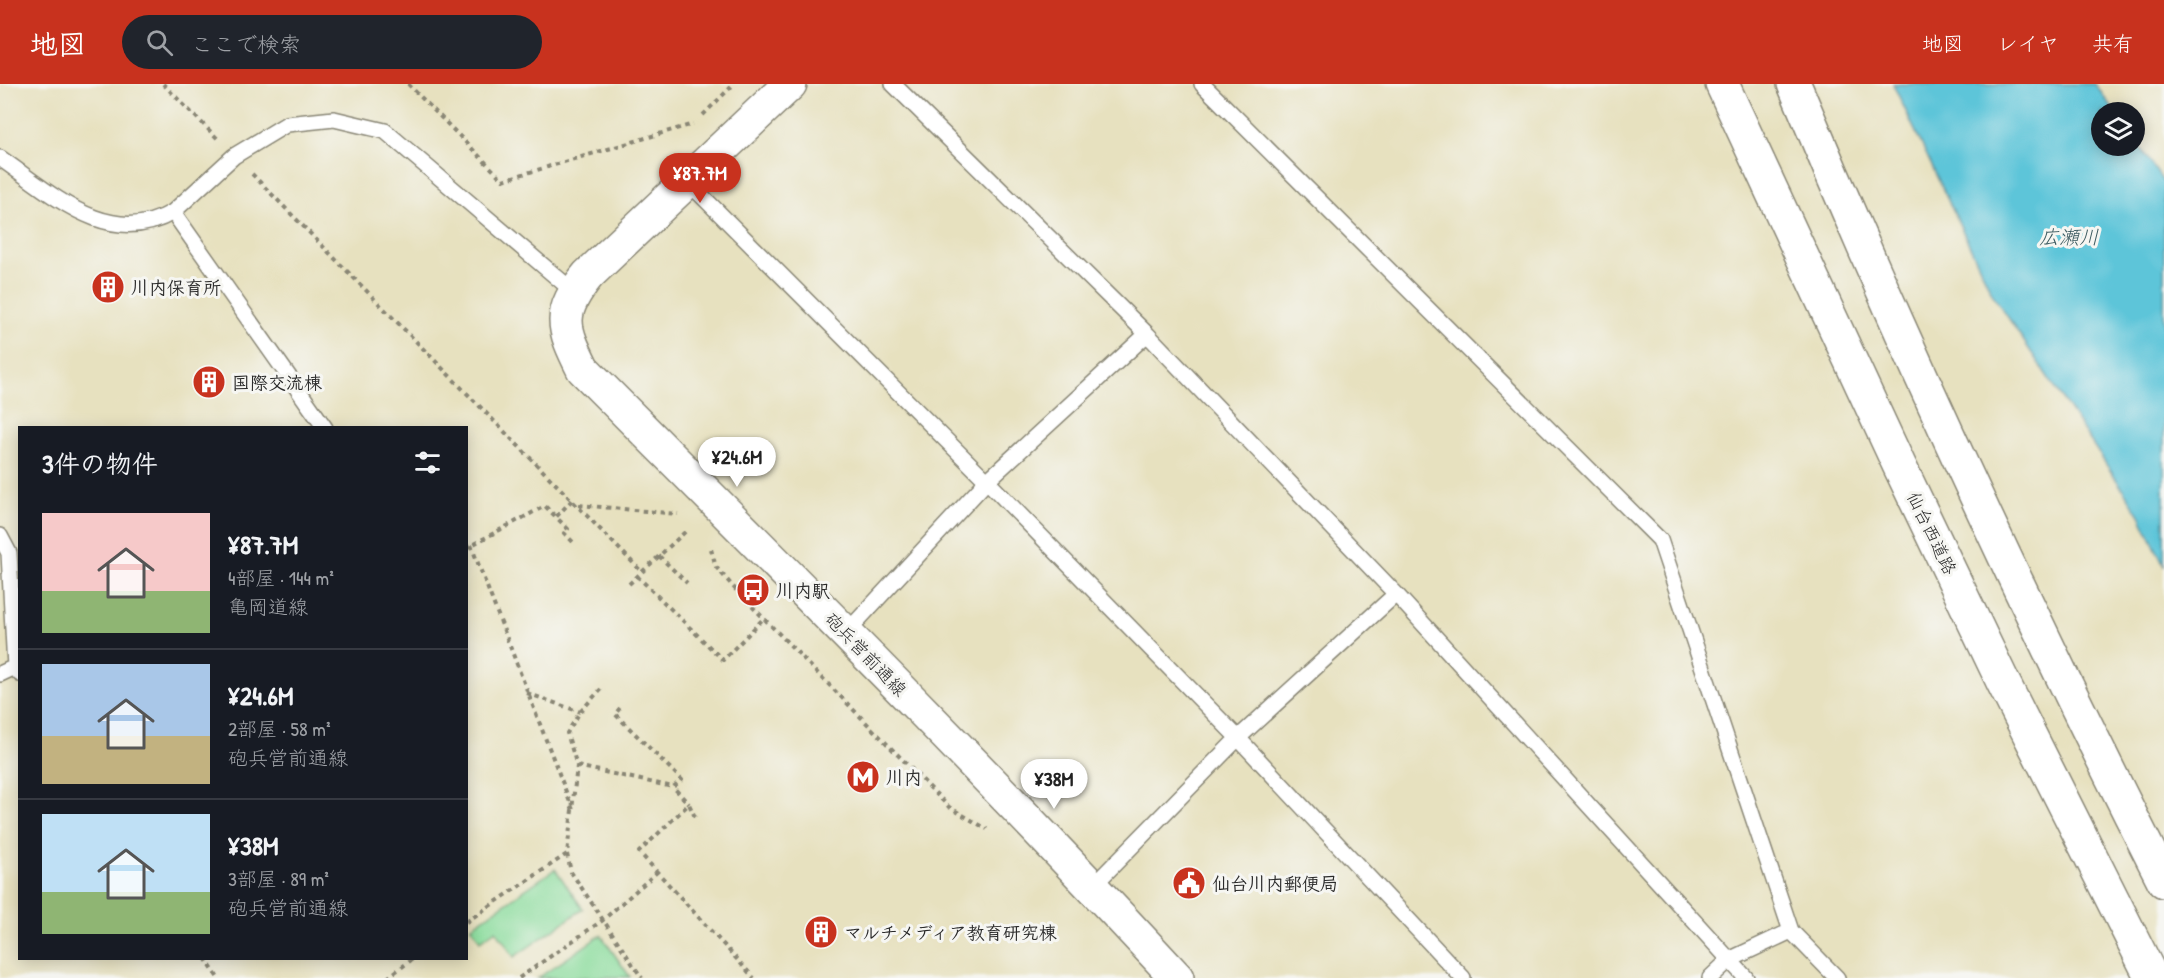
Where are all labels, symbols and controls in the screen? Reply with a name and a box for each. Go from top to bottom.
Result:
search box [122,15,542,69]
text: 地図 [30,25,86,63]
icon: search [143,26,176,59]
text: ここで検索 [191,29,301,59]
text: 地図 [1922,29,1964,58]
text: レイヤ [1997,29,2059,58]
text: 共有 [2092,29,2134,58]
map controls [2091,102,2145,156]
button: layers [2091,102,2145,156]
pin: ¥87.7M [651,153,749,204]
text: ¥87.7M [673,159,727,186]
water label: 広瀬川 [2039,223,2099,250]
building icon: 川内保育所 [90,269,126,305]
place label: 川内保育所 [131,275,221,300]
building icon: 国際交流棟 [191,364,227,400]
place label: 国際交流棟 [232,370,322,395]
pin: ¥24.6M [688,437,786,488]
text: ¥24.6M [712,443,762,470]
text: 3件の物件 [42,446,158,481]
icon: filters [411,446,444,479]
street label: 仙台西道路 [1901,487,1963,579]
text: ¥87.7M [228,527,298,562]
icon: home [90,537,162,609]
text: 4部屋 · 144 m² [228,564,334,591]
bus stop icon: 川内駅 [735,572,771,608]
place label: 川内駅 [776,578,830,603]
text: 亀岡道線 [228,593,308,620]
street label: 砲兵営前通線 [819,606,913,702]
text: ¥24.6M [228,678,293,713]
icon: home [90,688,162,760]
text: 2部屋 · 58 m² [228,715,330,742]
text: 砲兵営前通線 [228,744,348,771]
metro station icon: 川内 [845,759,881,795]
pin: ¥38M [1018,759,1090,810]
place label: 川内 [886,765,922,790]
text: ¥38M [1035,765,1073,792]
text: ¥38M [228,828,278,863]
icon: home [90,838,162,910]
text: 3部屋 · 89 m² [228,865,329,892]
public building icon: 仙台川内郵便局 [1171,865,1207,901]
place label: 仙台川内郵便局 [1212,871,1338,896]
text: 砲兵営前通線 [228,894,348,921]
building icon: マルチメディア教育研究棟 [803,914,839,950]
place label: マルチメディア教育研究棟 [844,920,1057,945]

